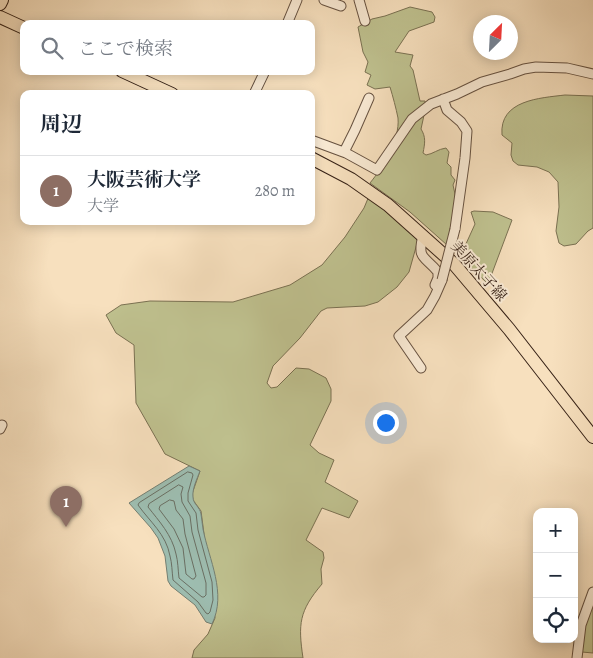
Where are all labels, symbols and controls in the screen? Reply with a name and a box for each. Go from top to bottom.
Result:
north arrow [473,15,518,60]
search box [20,20,315,75]
icon: search [38,34,66,62]
text: ここで検索 [78,36,173,62]
text: 周辺 [40,110,82,138]
text: 大阪芸術大学 [87,167,201,193]
text: 1 [53,180,59,202]
text: 280 m [255,180,295,202]
text: 大学 [87,195,119,217]
street label: 美原太子線 [446,236,512,306]
your location [373,410,399,436]
pin: 1 [50,486,82,527]
map controls [533,508,578,643]
button: + [533,508,578,553]
button: − [533,553,578,598]
button: locate [533,598,578,643]

